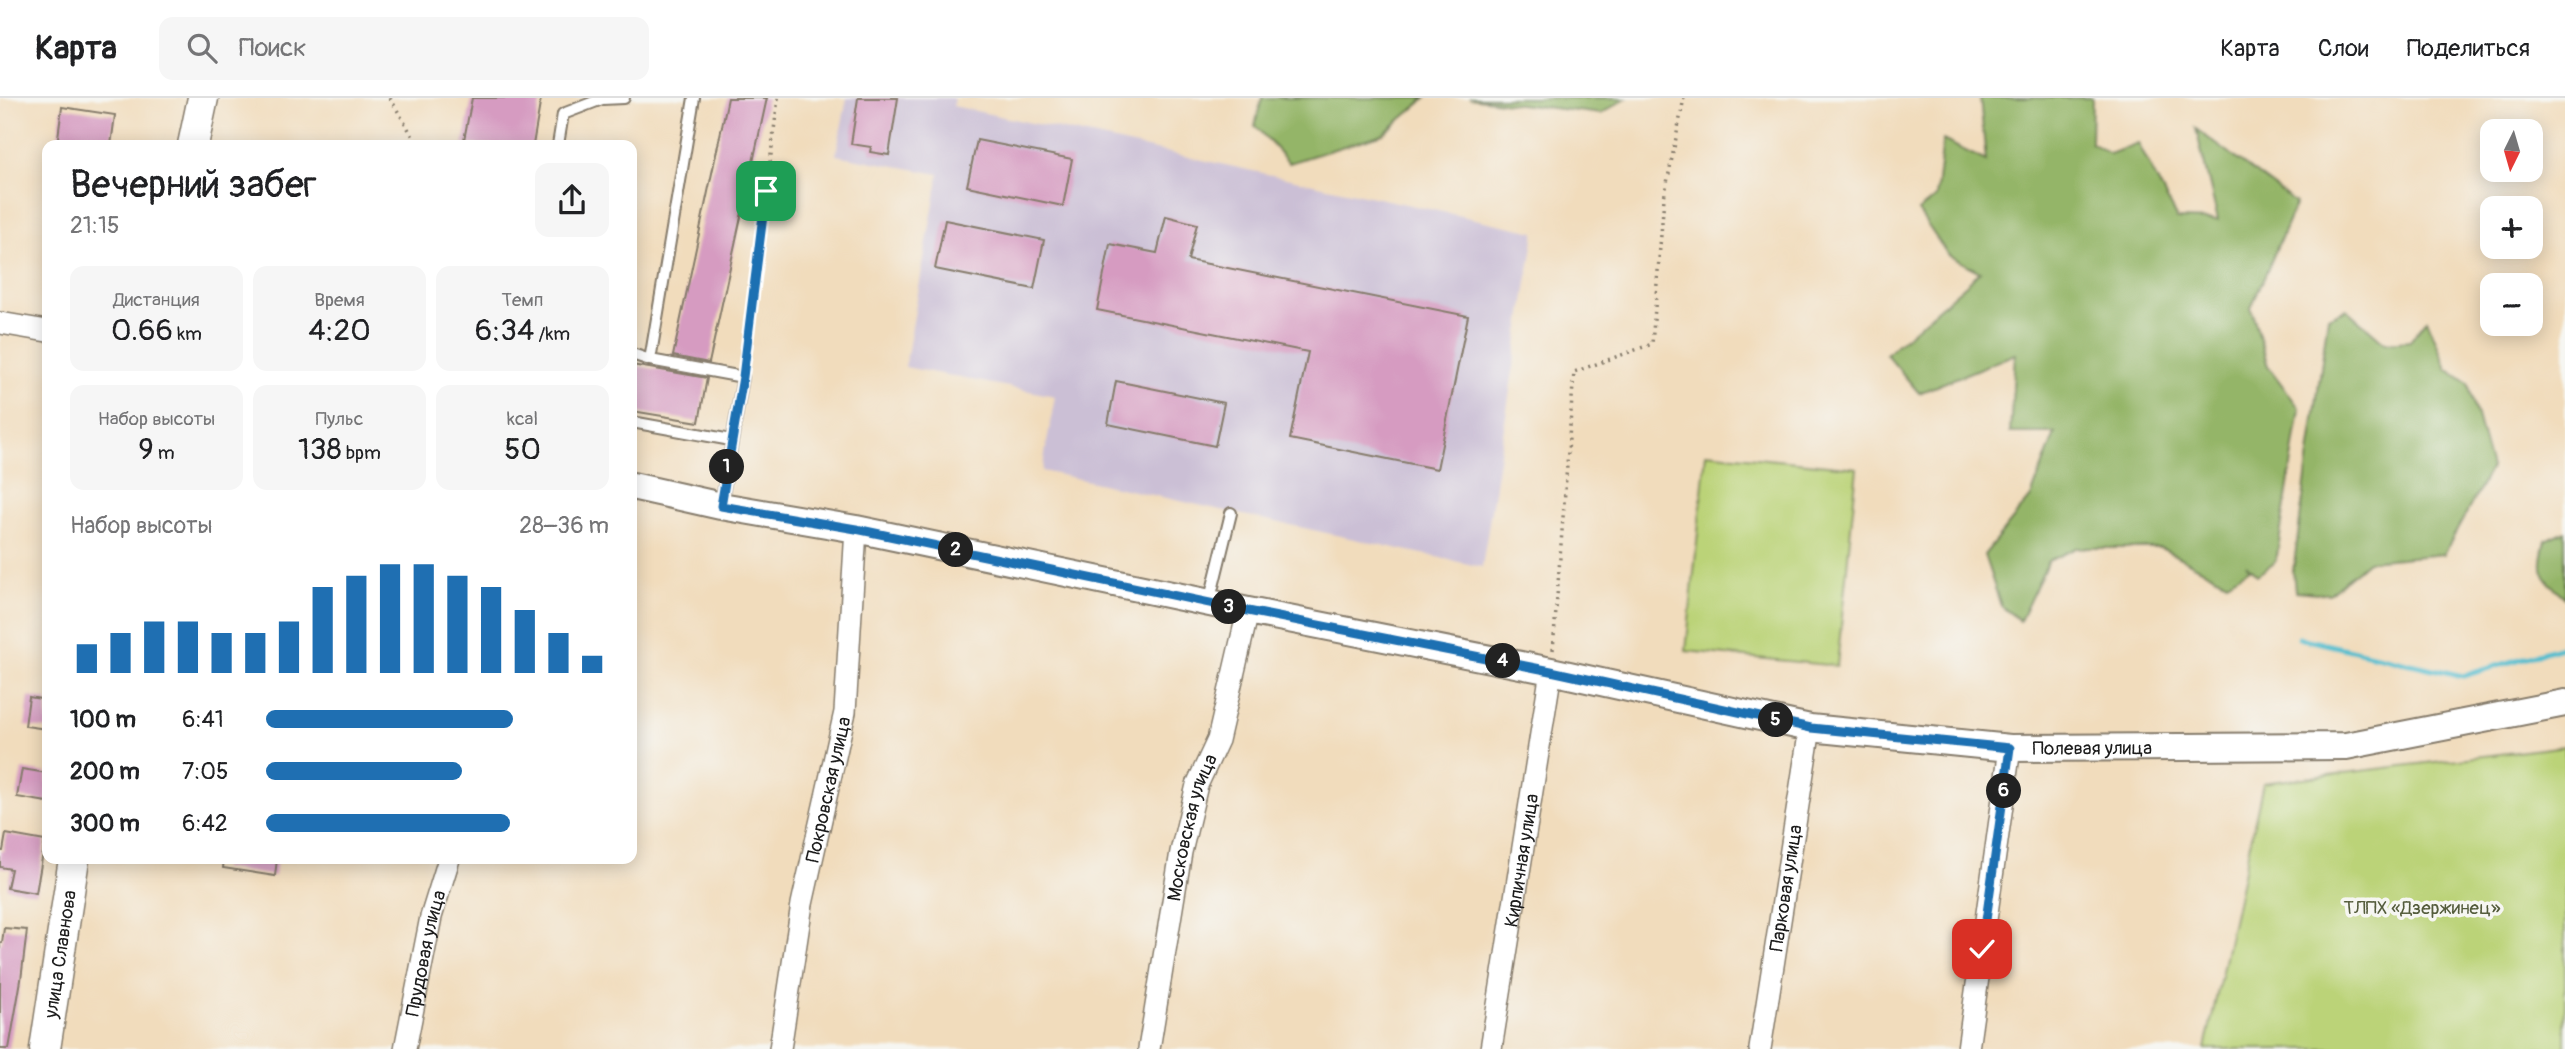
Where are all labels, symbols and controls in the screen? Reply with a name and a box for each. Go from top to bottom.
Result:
search box [159,17,649,80]
text: Карта [35,28,117,69]
icon: search [183,29,221,67]
text: Поиск [239,32,307,64]
text: Карта [2220,34,2280,63]
text: Слои [2318,34,2369,63]
text: Поделиться [2407,34,2530,63]
north arrow [2480,119,2543,182]
map controls [2480,119,2543,336]
text: Вечерний забег [70,161,317,209]
pin [736,161,796,221]
button: share [535,163,609,237]
icon: arrive [747,172,785,210]
button: + [2480,196,2543,259]
text: 21:15 [70,211,119,240]
button: − [2480,273,2543,336]
text: Дистанция [113,288,200,312]
text: Время [314,288,365,312]
text: Темп [501,288,544,312]
text: 0.66 [111,312,173,349]
text: 4:20 [308,312,371,349]
text: 6:34 [475,312,534,349]
text: km [173,322,202,346]
text: /km [534,322,570,346]
text: Набор высоты [98,407,215,431]
text: Пульс [316,407,363,431]
text: kcal [507,407,538,431]
text: 9 [138,431,154,468]
text: 138 [298,431,342,468]
text: 50 [504,431,541,468]
text: m [154,441,175,465]
text: bpm [342,441,381,465]
pin: 1 [710,450,744,484]
text: 1 [723,454,730,478]
text: Набор высоты [70,511,212,540]
text: 28–36 m [519,511,609,540]
pin: 2 [939,532,974,568]
text: 2 [950,537,961,561]
pin: 3 [1212,589,1246,624]
text: 3 [1223,594,1234,618]
pin: 4 [1486,644,1520,678]
text: 4 [1497,648,1508,672]
pin: 5 [1758,702,1794,738]
text: 100 m [70,705,136,734]
text: 6:41 [182,705,224,734]
text: 5 [1770,707,1781,731]
street label: Покровская улица [801,714,857,865]
street label: Полевая улица [2032,736,2152,761]
street label: Московская улица [1162,750,1223,903]
text: 200 m [70,757,140,786]
text: 7:05 [182,757,228,786]
pin: 6 [1986,774,2022,808]
text: 6 [1998,778,2009,802]
street label: Кирпичная улица [1500,792,1544,929]
text: 300 m [70,809,140,838]
text: 6:42 [182,809,228,838]
street label: Парковая улица [1764,823,1808,953]
street label: Прудовая улица [401,887,452,1019]
street label: улица Славнова [39,888,82,1021]
park label: ТЛПХ «Дзержинец» [2343,896,2501,920]
pin [1952,919,2012,979]
icon: check [1963,930,2001,968]

